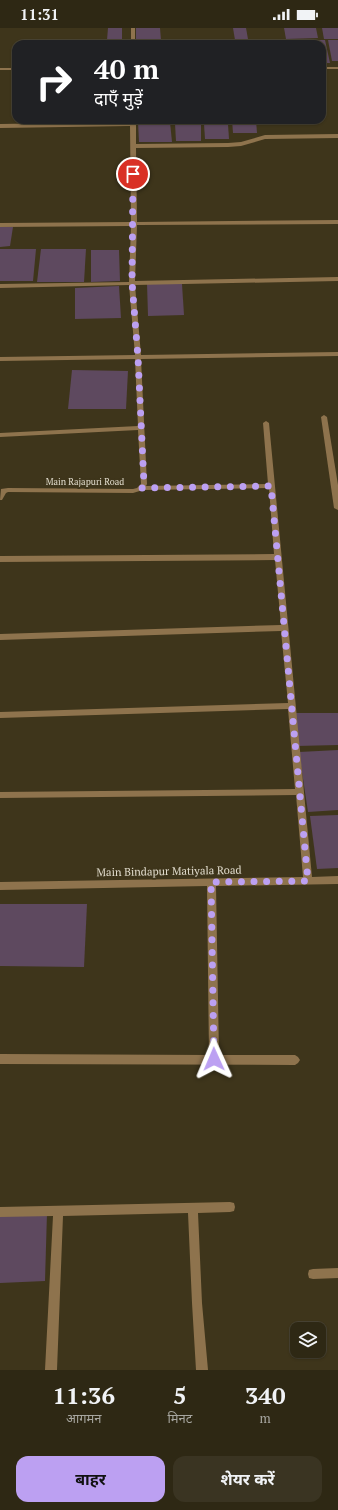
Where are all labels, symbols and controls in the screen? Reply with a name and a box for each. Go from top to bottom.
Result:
text: 11:31 [20,4,59,24]
text: 40 m [94,50,159,87]
icon: right [28,56,80,108]
text: दाएँ मुड़ें [94,86,143,110]
pin [116,157,150,191]
icon: arrive [122,163,144,185]
street label: Main Rajapuri Road [46,476,124,488]
street label: Main Bindapur Matiyala Road [96,863,242,879]
position arrow [193,1038,235,1080]
map controls [290,1322,326,1358]
button: layers [290,1322,326,1358]
text: 11:36 [52,1379,115,1411]
text: 5 [173,1379,187,1411]
text: 340 [245,1379,286,1411]
text: आगमन [66,1409,102,1427]
text: मिनट [167,1409,192,1427]
text: m [260,1409,271,1427]
button: बाहर [16,1456,165,1502]
button: शेयर करें [173,1456,322,1502]

